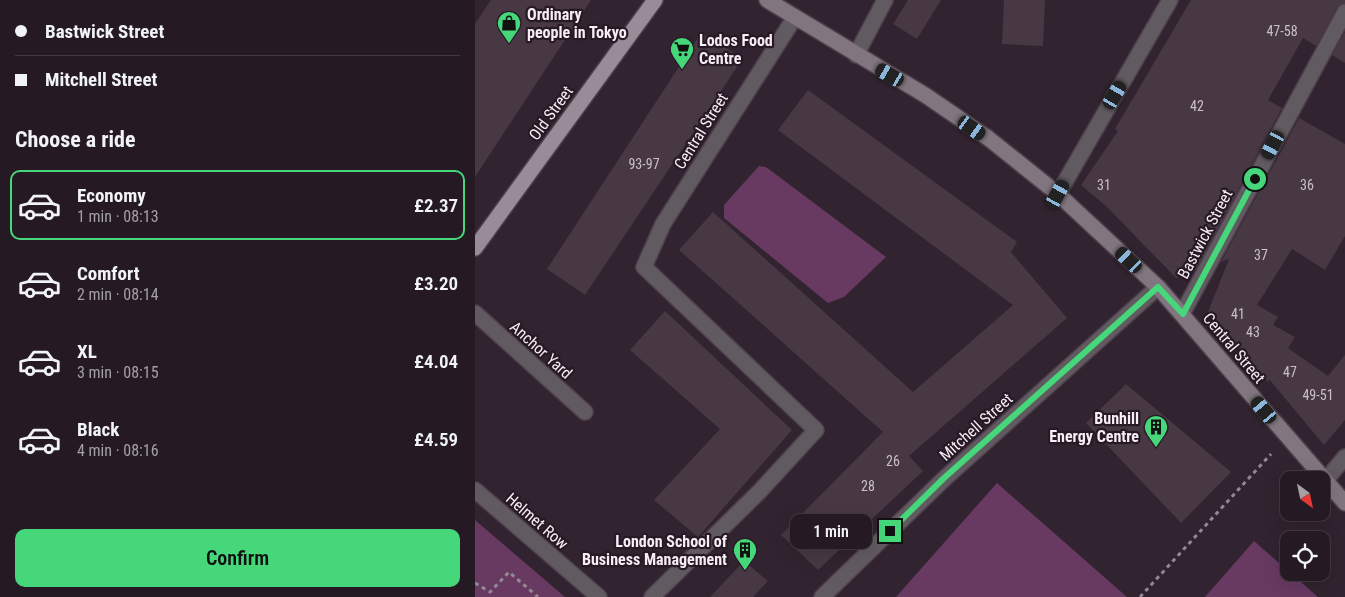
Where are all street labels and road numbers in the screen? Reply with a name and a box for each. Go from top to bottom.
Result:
street label: Old Street [525,82,577,144]
street label: Central Street [670,89,732,173]
street label: Bastwick Street [1174,186,1237,282]
street label: Central Street [1199,309,1269,387]
street label: Anchor Yard [506,317,576,383]
street label: Mitchell Street [936,389,1017,465]
street label: Helmet Row [502,489,572,553]

